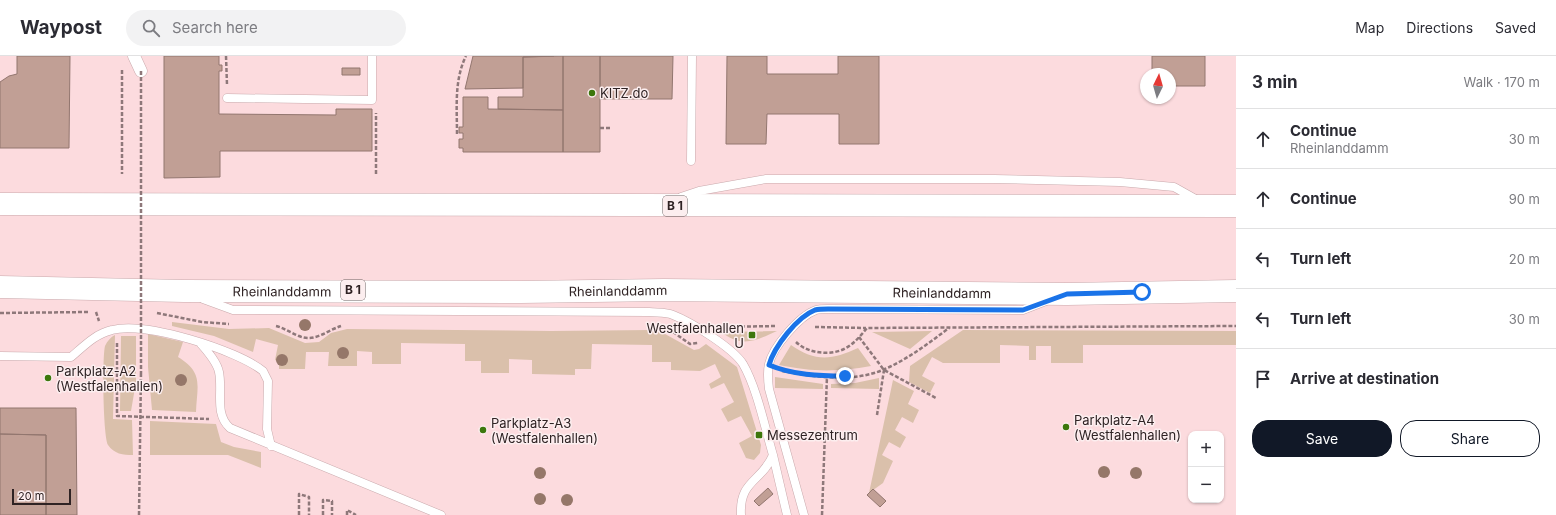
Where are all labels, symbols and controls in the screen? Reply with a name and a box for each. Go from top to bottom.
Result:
search box [126,10,406,46]
text: Waypost [20,16,102,39]
icon: search [140,17,162,39]
text: Search here [172,18,258,37]
text: Map [1355,19,1384,36]
text: Directions [1406,19,1473,36]
text: Saved [1495,19,1536,36]
north arrow [1140,68,1176,104]
text: 3 min [1252,72,1298,92]
text: Walk · 170 m [1464,74,1540,90]
place label: KITZ.do [600,85,648,101]
marker: KITZ.do [587,88,597,98]
text: Continue [1290,121,1357,140]
icon: ahead [1252,128,1274,150]
text: 30 m [1509,131,1540,147]
text: Rheinlanddamm [1290,140,1389,156]
icon: ahead [1252,188,1274,210]
text: Continue [1290,189,1357,208]
text: 90 m [1509,191,1540,207]
road number: B 1 [663,196,687,216]
icon: left [1252,248,1274,270]
text: Turn left [1290,249,1351,268]
text: 20 m [1509,251,1540,267]
road number: B 1 [341,280,365,300]
street label: Rheinlanddamm [568,282,667,299]
street label: Rheinlanddamm [233,283,331,299]
route start [1133,283,1151,301]
street label: Rheinlanddamm [893,284,991,301]
icon: left [1252,308,1274,330]
text: Turn left [1290,309,1351,328]
text: 30 m [1509,311,1540,327]
place label: Westfalenhallen U [647,320,744,351]
marker: Westfalenhallen U [747,330,757,340]
place label: Parkplatz-A2 (Westfalenhallen) [56,363,163,394]
route end [836,367,854,385]
icon: arrive [1252,368,1274,390]
text: Arrive at destination [1290,369,1439,388]
marker: Parkplatz-A2 (Westfalenhallen) [43,373,53,383]
place label: Parkplatz-A4 (Westfalenhallen) [1074,412,1181,443]
place label: Parkplatz-A3 (Westfalenhallen) [491,415,598,446]
button: Save [1252,420,1392,457]
button: Share [1400,420,1540,457]
marker: Parkplatz-A4 (Westfalenhallen) [1061,422,1071,432]
marker: Parkplatz-A3 (Westfalenhallen) [478,425,488,435]
place label: Messezentrum [767,427,858,443]
marker: Messezentrum [754,430,764,440]
map controls [1188,431,1224,503]
button: + [1188,431,1224,467]
button: − [1188,467,1224,503]
scale bar [12,487,71,506]
text: 20 m [18,489,44,503]

